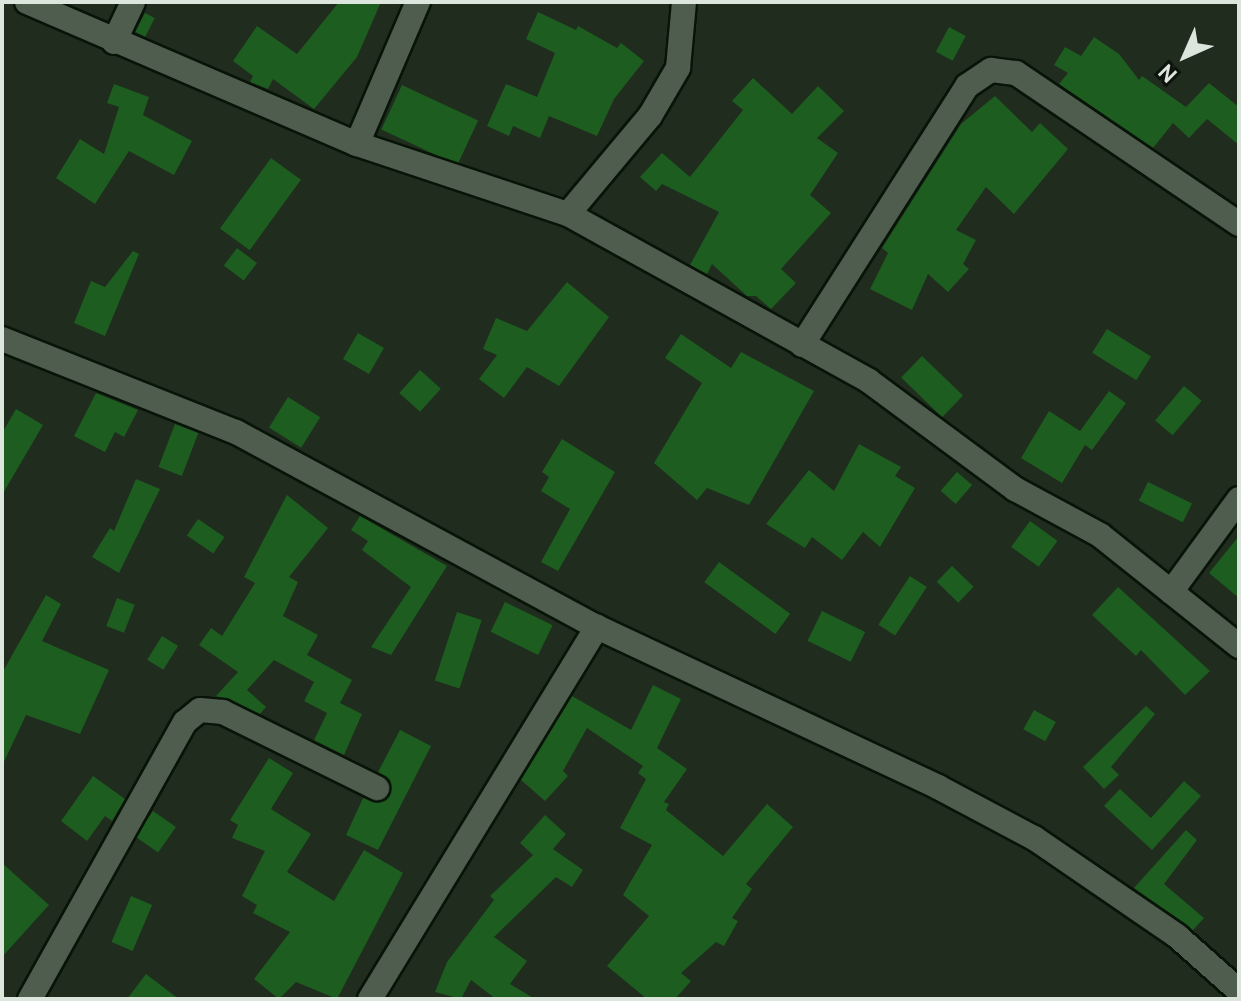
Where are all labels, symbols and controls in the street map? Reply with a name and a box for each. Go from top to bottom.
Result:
north arrow [1145,16,1225,96]
text: N [1153,58,1183,88]

